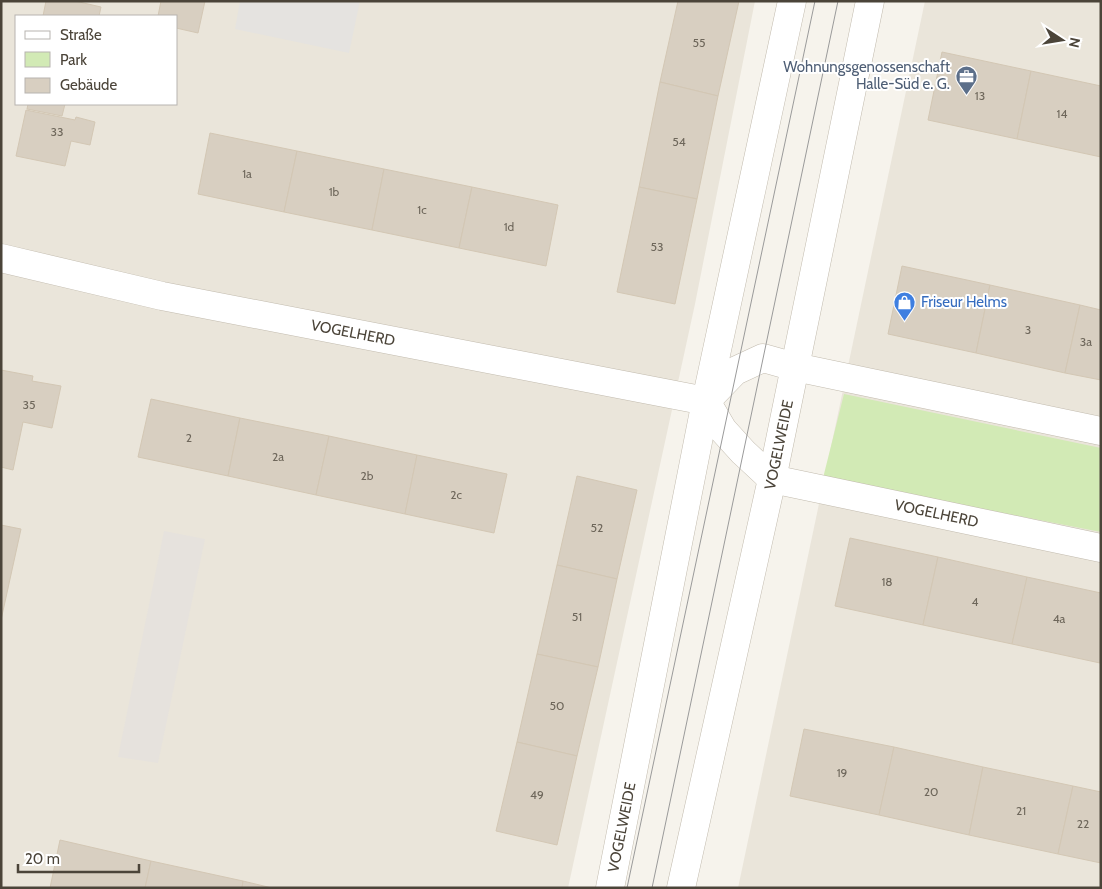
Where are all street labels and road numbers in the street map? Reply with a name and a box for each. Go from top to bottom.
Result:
street label: VOGELHERD [309,316,397,350]
street label: VOGELWEIDE [761,398,797,491]
street label: VOGELHERD [893,496,980,531]
street label: VOGELWEIDE [604,781,640,874]

